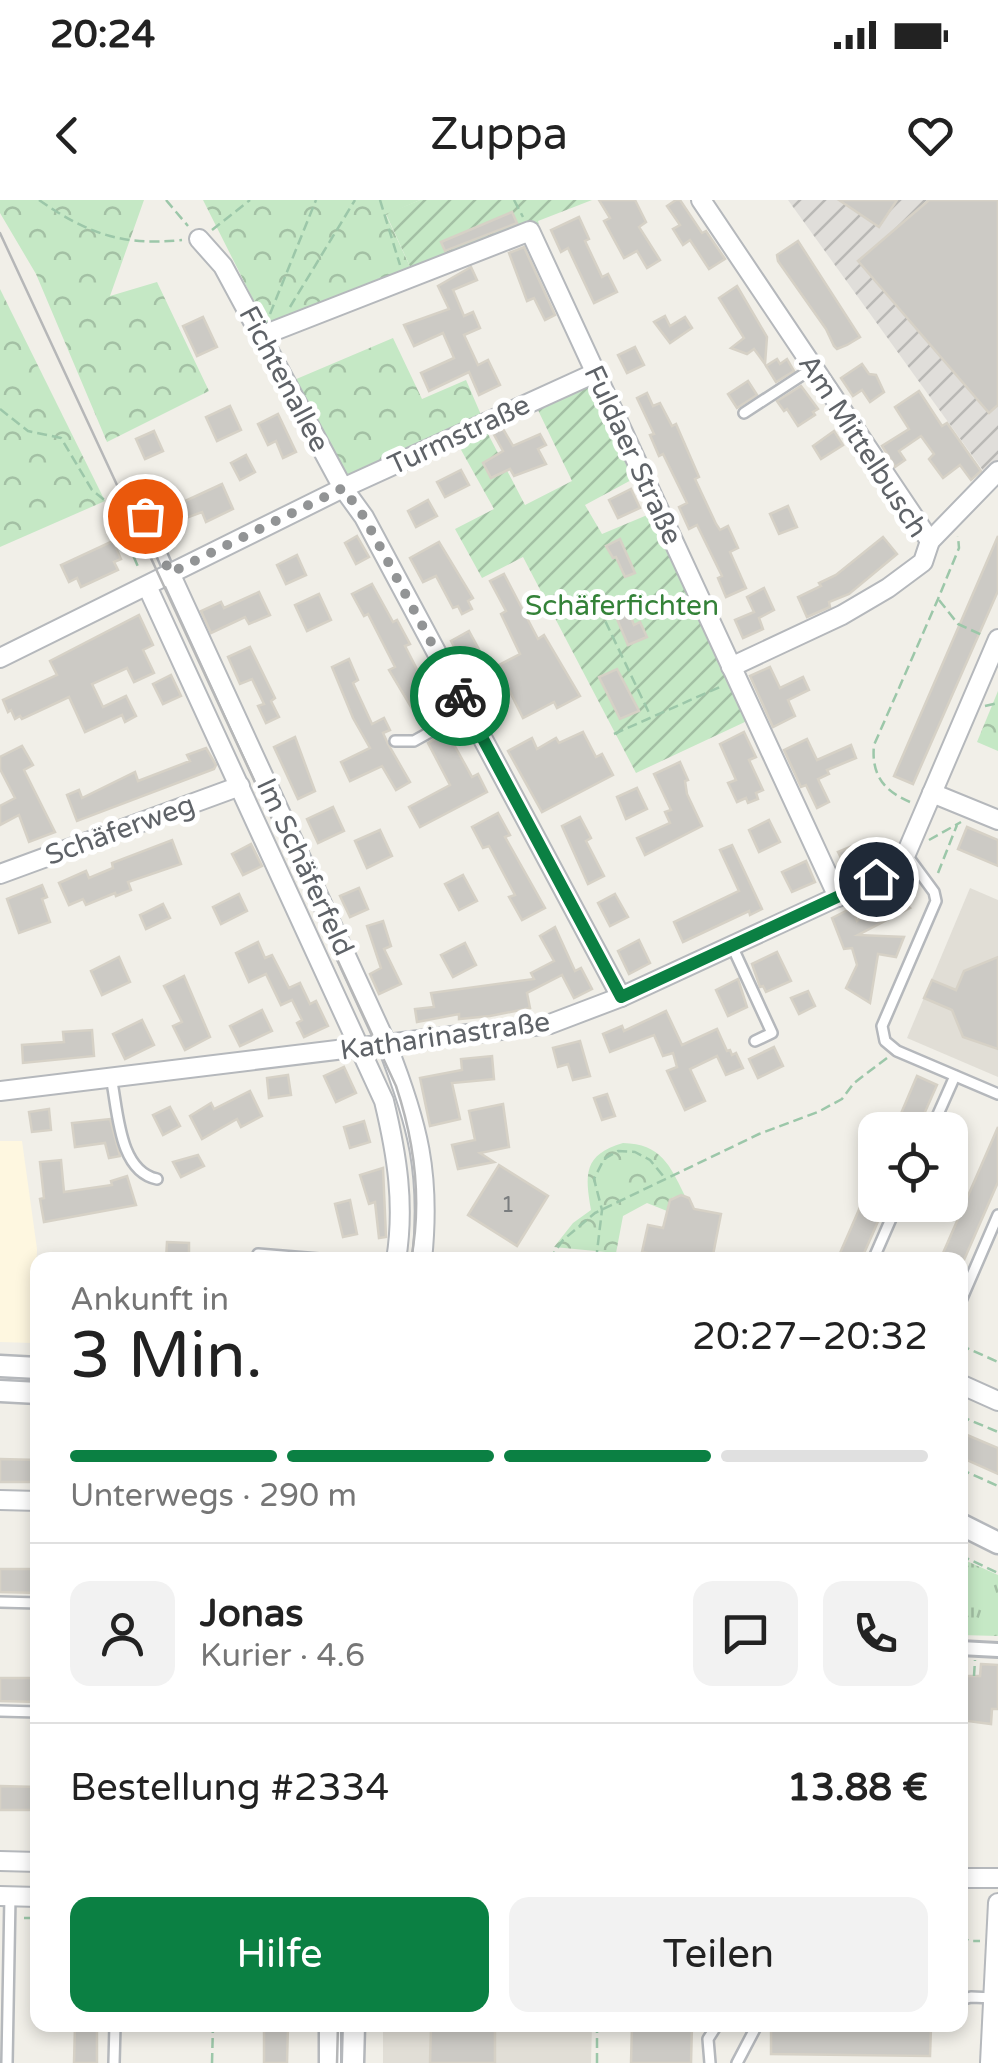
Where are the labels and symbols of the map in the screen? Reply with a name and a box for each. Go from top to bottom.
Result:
street label: Fichtenallee [231,300,337,458]
street label: Am Mittelbusch [791,348,935,544]
street label: Fuldaer Straße [577,360,689,550]
street label: Turmstraße [383,387,535,483]
pin [103,474,188,559]
park label: Schäferfichten [525,589,719,623]
courier [410,646,510,746]
street label: Im Schäferfeld [249,773,361,961]
street label: Schäferweg [41,787,199,873]
pin [834,837,919,922]
street label: Katharinastraße [338,1004,552,1068]
house number: 1 [501,1192,515,1218]

